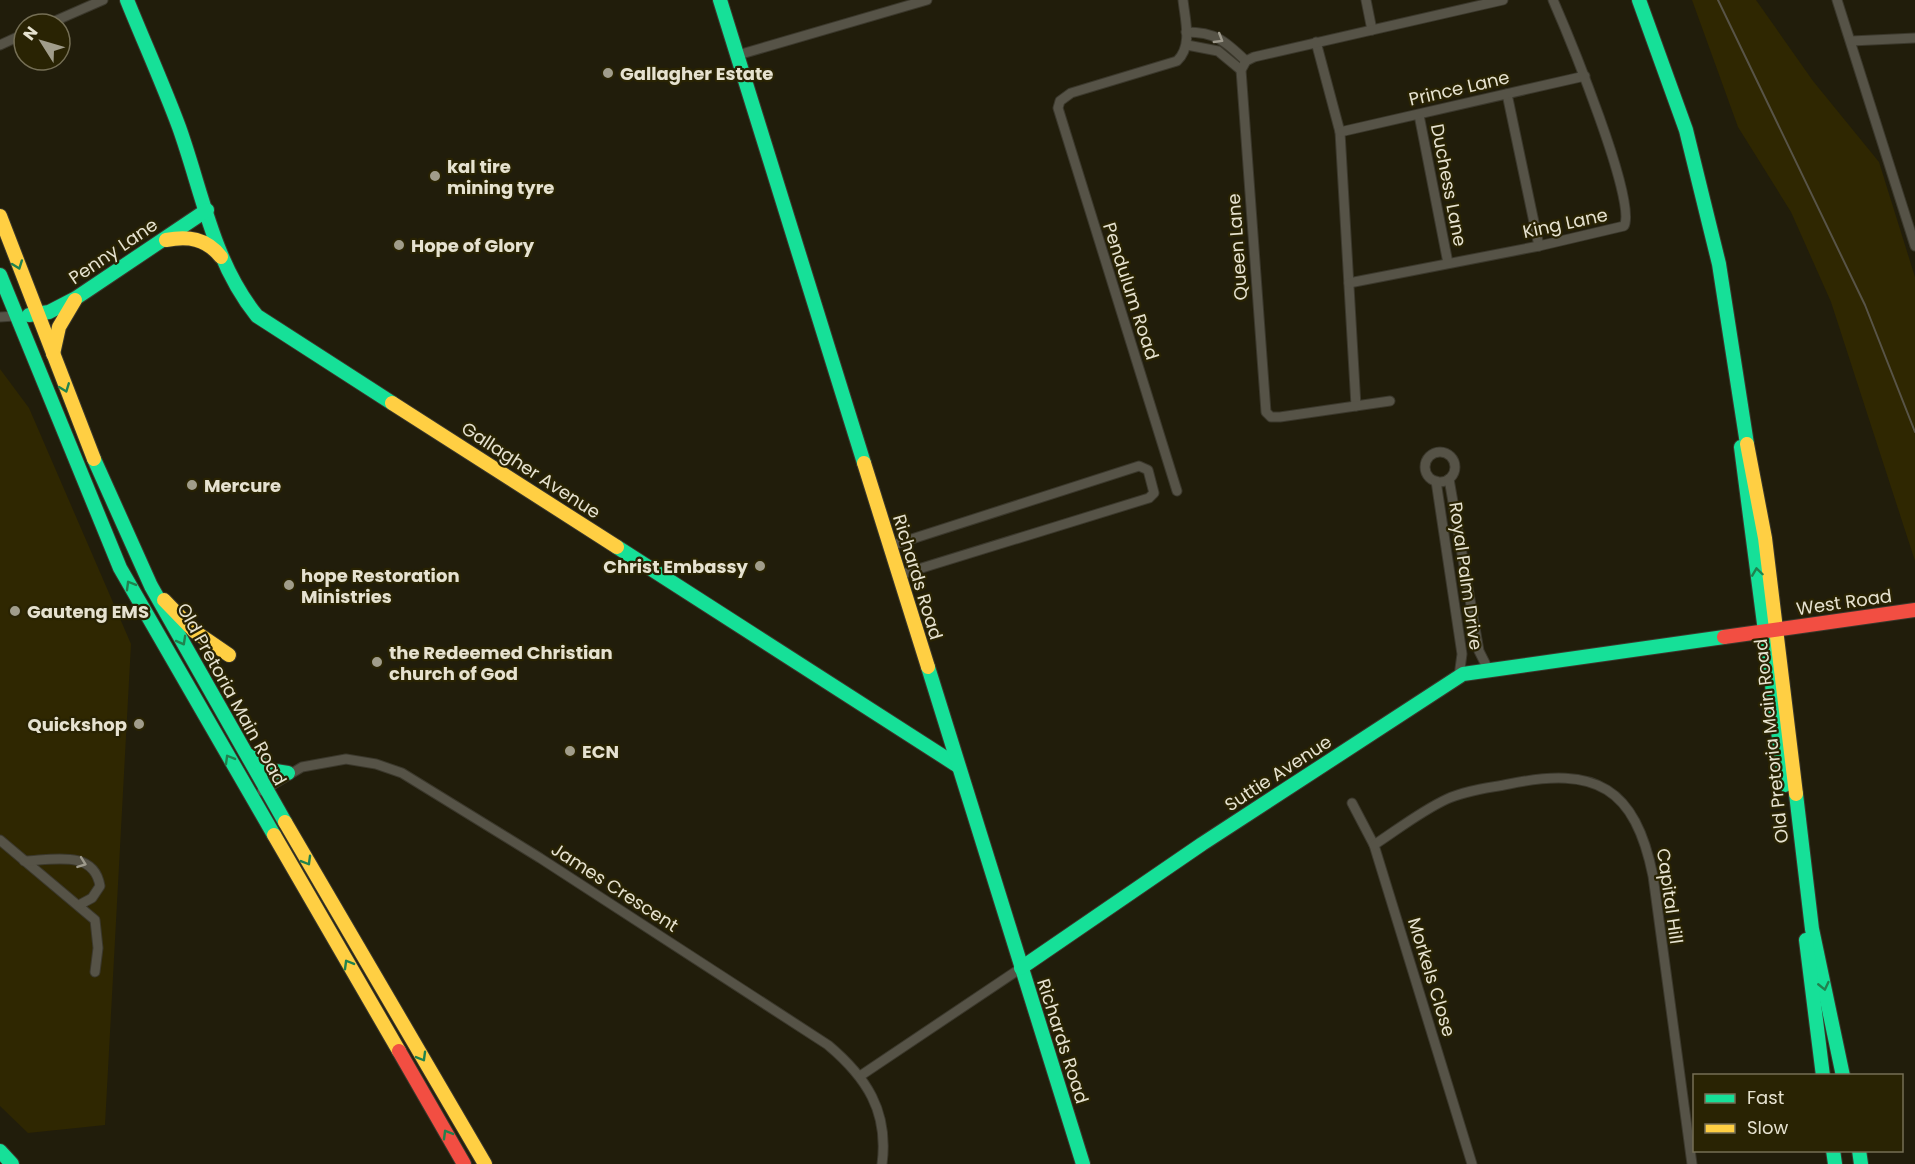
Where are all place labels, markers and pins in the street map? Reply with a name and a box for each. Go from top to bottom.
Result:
place label: Gallagher Estate [620,61,773,86]
marker: Gallagher Estate [601,66,615,80]
place label: kal tire mining tyre [447,154,554,200]
marker: kal tire mining tyre [428,169,442,183]
place label: Hope of Glory [411,233,535,258]
marker: Hope of Glory [392,238,406,252]
place label: Mercure [204,473,281,498]
marker: Mercure [185,478,199,492]
place label: Christ Embassy [603,554,749,579]
marker: Christ Embassy [753,559,767,573]
place label: hope Restoration Ministries [301,563,460,609]
marker: hope Restoration Ministries [282,578,296,592]
place label: Gauteng EMS [27,599,149,624]
marker: Gauteng EMS [8,604,22,618]
place label: the Redeemed Christian church of God [389,640,613,686]
marker: the Redeemed Christian church of God [370,655,384,669]
place label: Quickshop [27,712,127,737]
marker: Quickshop [132,717,146,731]
place label: ECN [582,739,619,764]
marker: ECN [563,744,577,758]

